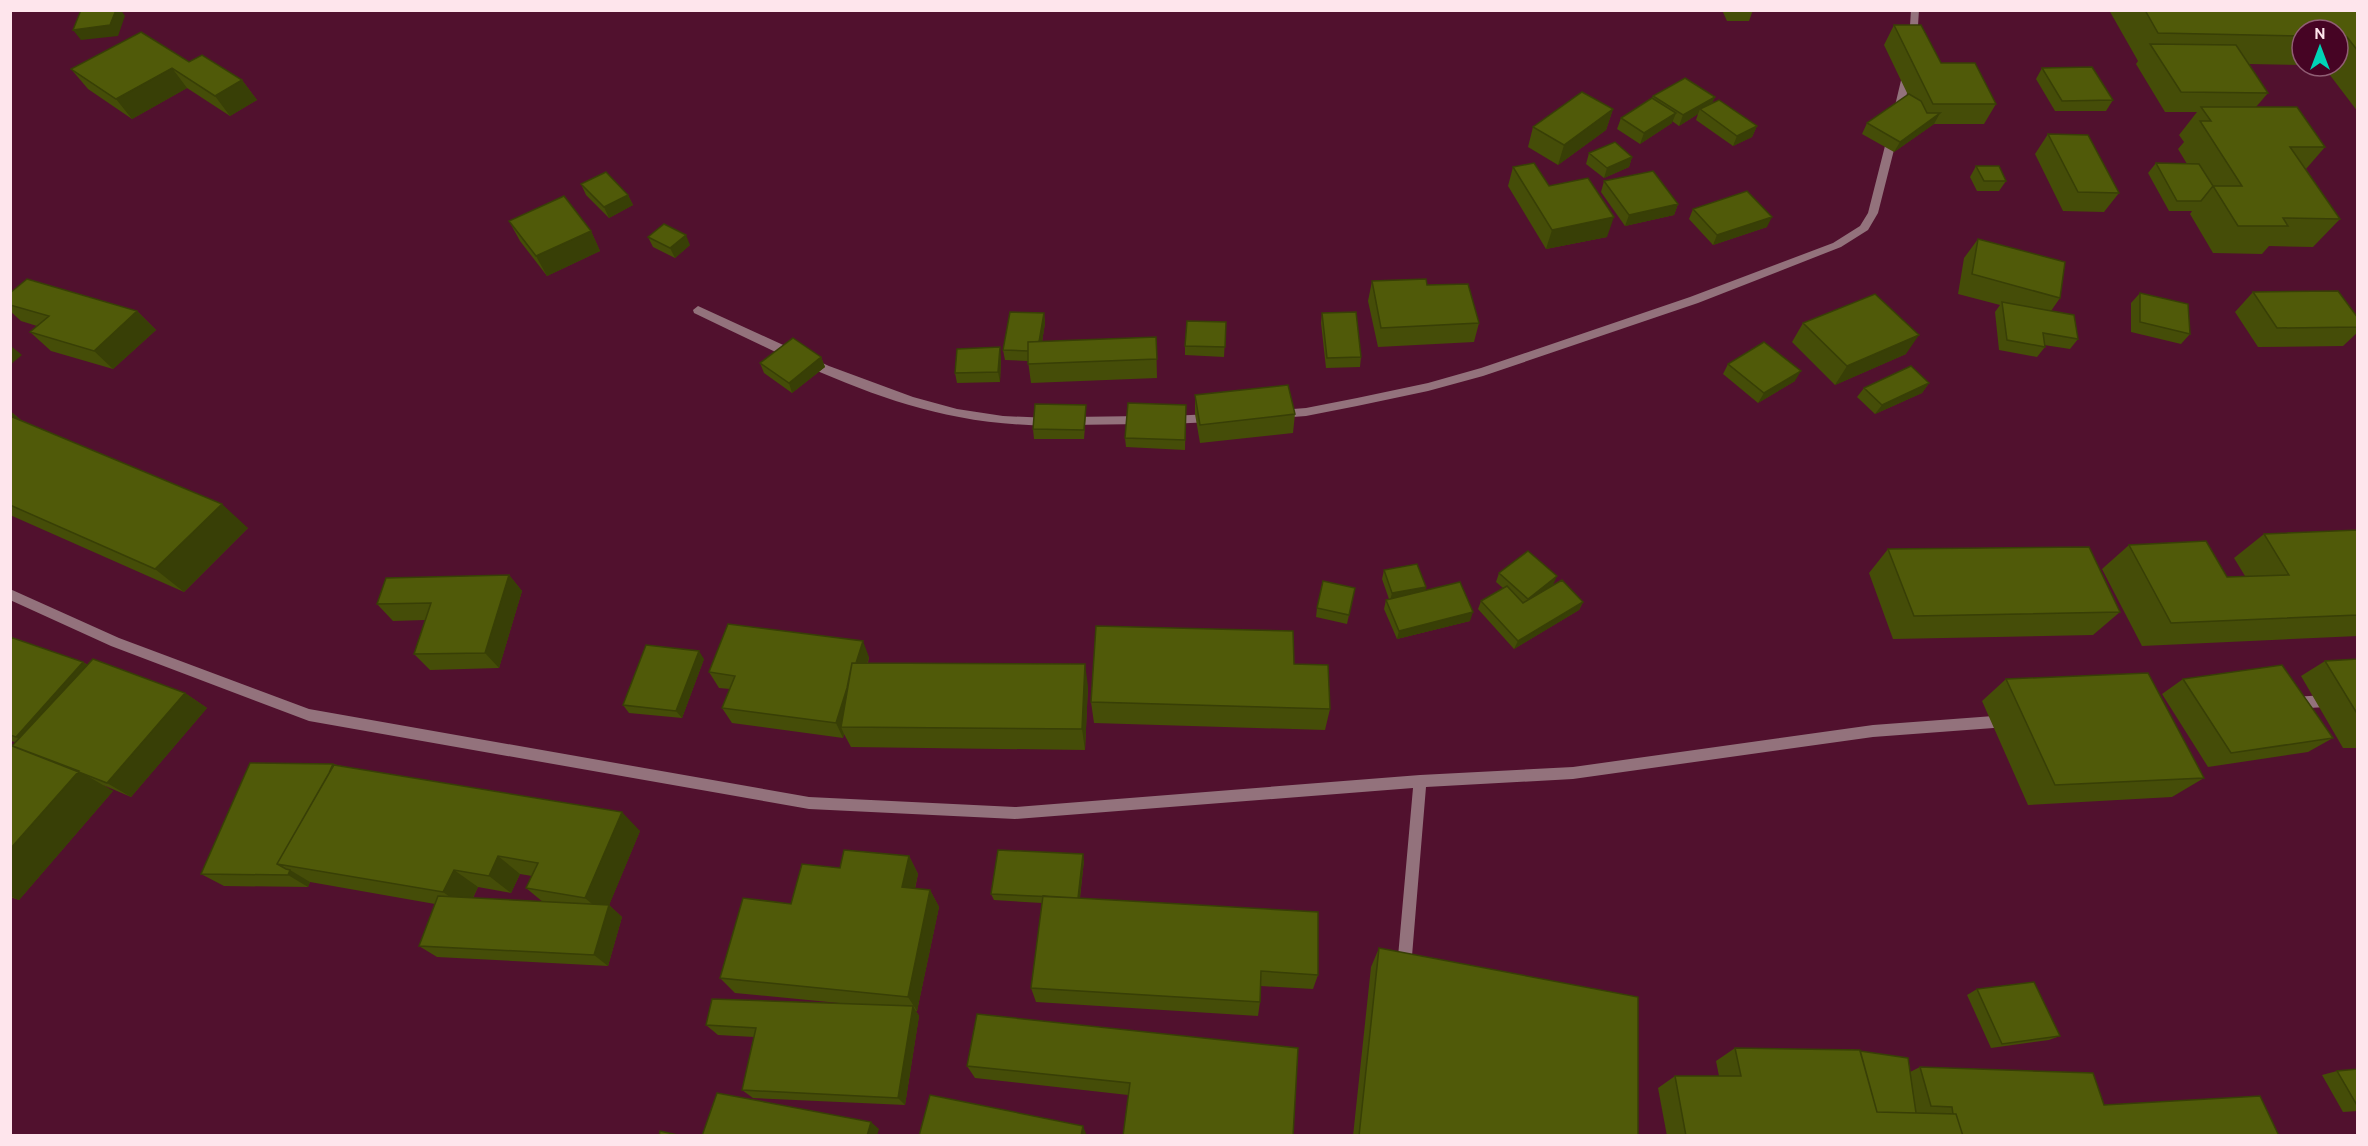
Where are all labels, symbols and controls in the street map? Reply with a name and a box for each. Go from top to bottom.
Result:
north arrow [2290,18,2350,78]
text: N [2314,24,2326,43]

